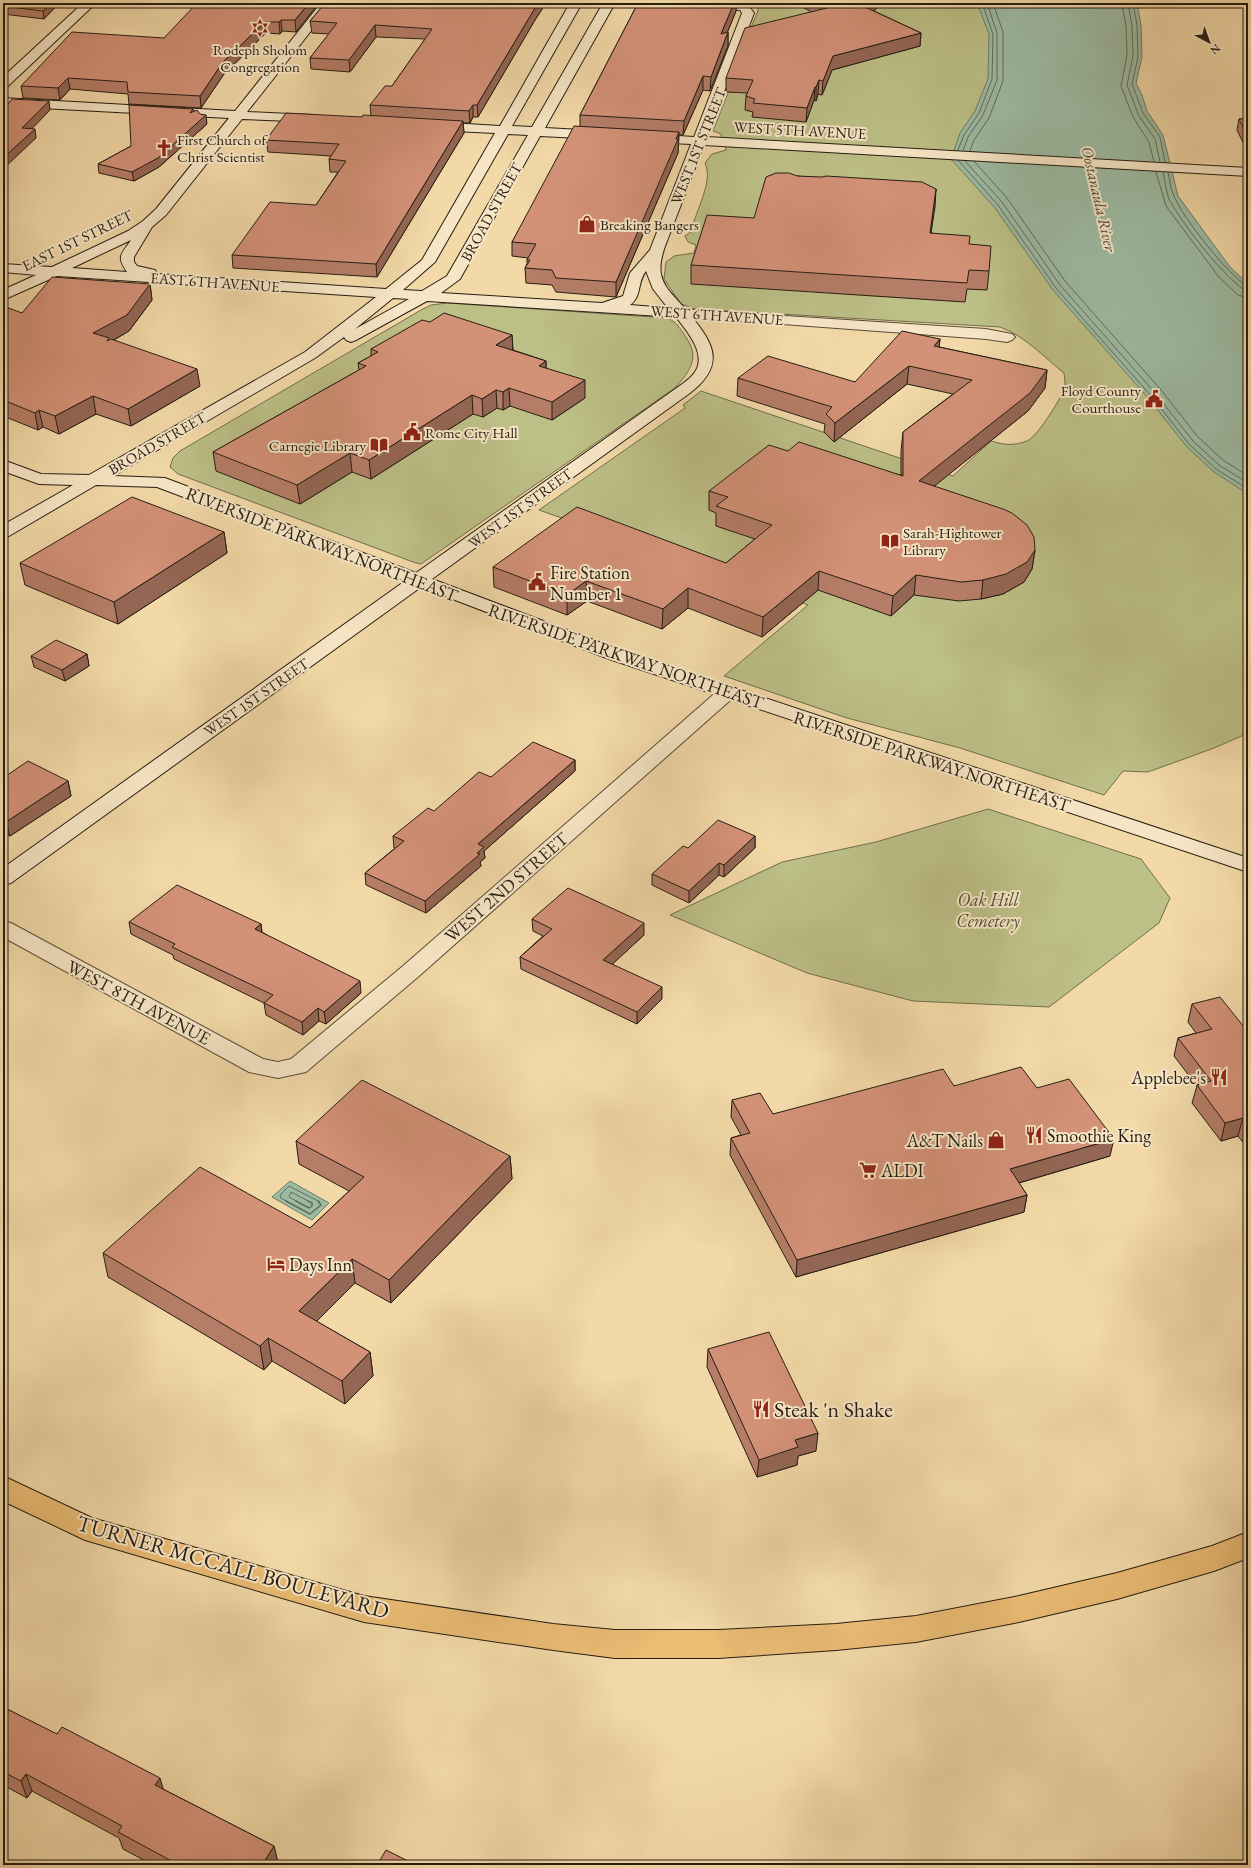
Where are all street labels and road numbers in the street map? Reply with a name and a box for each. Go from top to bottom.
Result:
street label: WEST 1ST STREET [666,84,730,207]
street label: WEST 5TH AVENUE [733,117,867,143]
street label: BROAD STREET [456,159,526,265]
street label: EAST 1ST STREET [19,205,136,275]
street label: EAST 6TH AVENUE [150,268,281,296]
street label: WEST 6TH AVENUE [650,301,784,329]
street label: BROAD STREET [105,407,210,479]
street label: WEST 1ST STREET [464,463,577,552]
street label: RIVERSIDE PARKWAY NORTHEAST [183,481,462,607]
street label: RIVERSIDE PARKWAY NORTHEAST [485,598,768,714]
street label: WEST 1ST STREET [200,653,313,740]
street label: RIVERSIDE PARKWAY NORTHEAST [791,705,1074,817]
street label: WEST 2ND STREET [439,826,573,947]
street label: WEST 8TH AVENUE [63,954,215,1050]
street label: TURNER MCCALL BOULEVARD [73,1508,393,1626]

